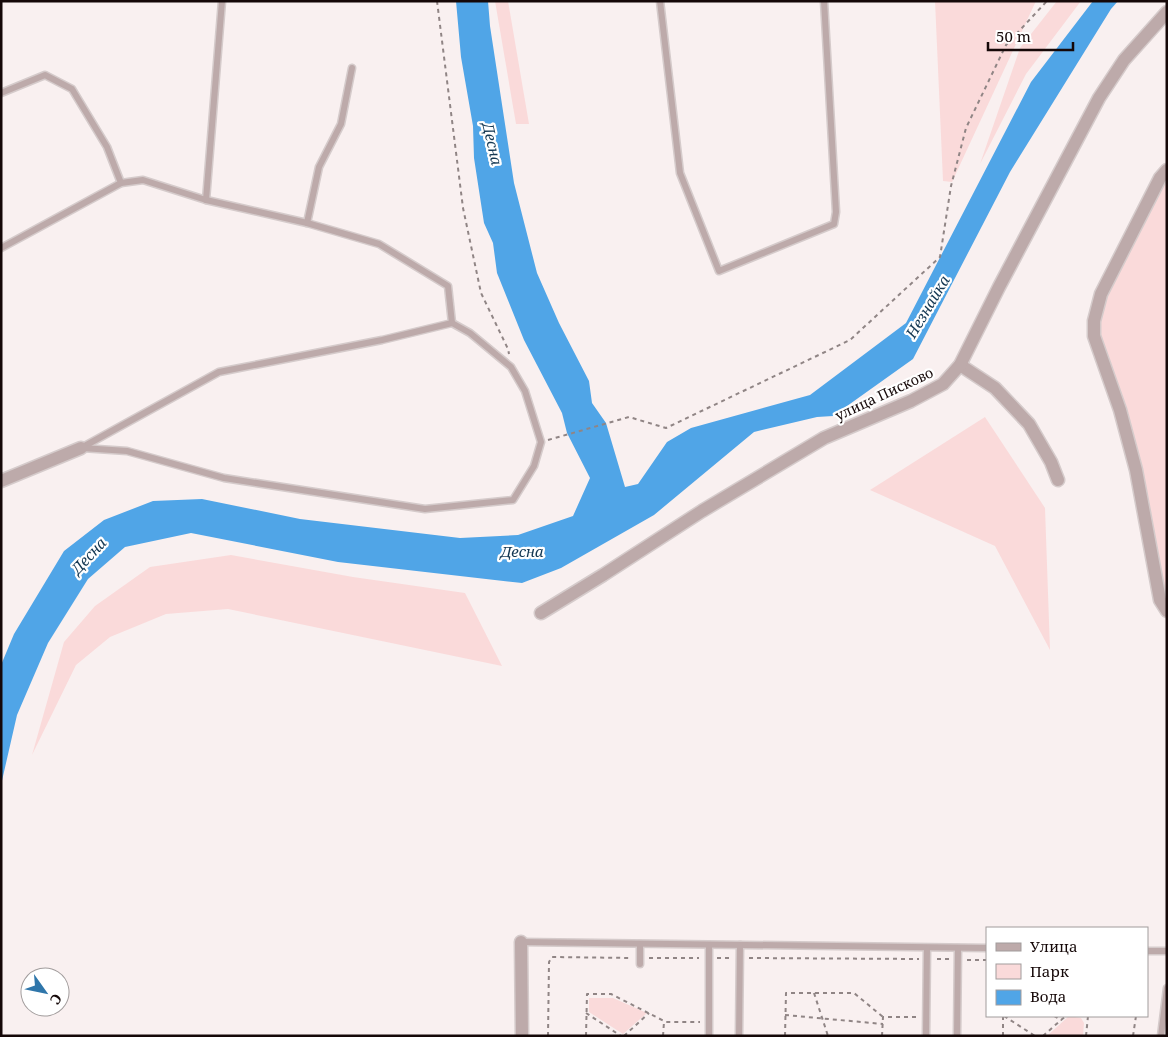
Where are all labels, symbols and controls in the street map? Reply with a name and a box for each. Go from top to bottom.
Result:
scale bar [988,20,1073,52]
text: 50 m [996,26,1031,46]
water label: Десна [478,119,508,167]
water label: Незнайка [900,271,954,342]
street label: улица Писково [832,362,936,425]
water label: Десна [65,532,111,579]
water label: Десна [498,541,544,561]
legend [986,927,1148,1017]
text: Улица [1030,936,1078,956]
text: Парк [1030,961,1069,981]
north arrow [20,967,70,1017]
text: Вода [1030,986,1066,1006]
text: С [46,990,67,1008]

